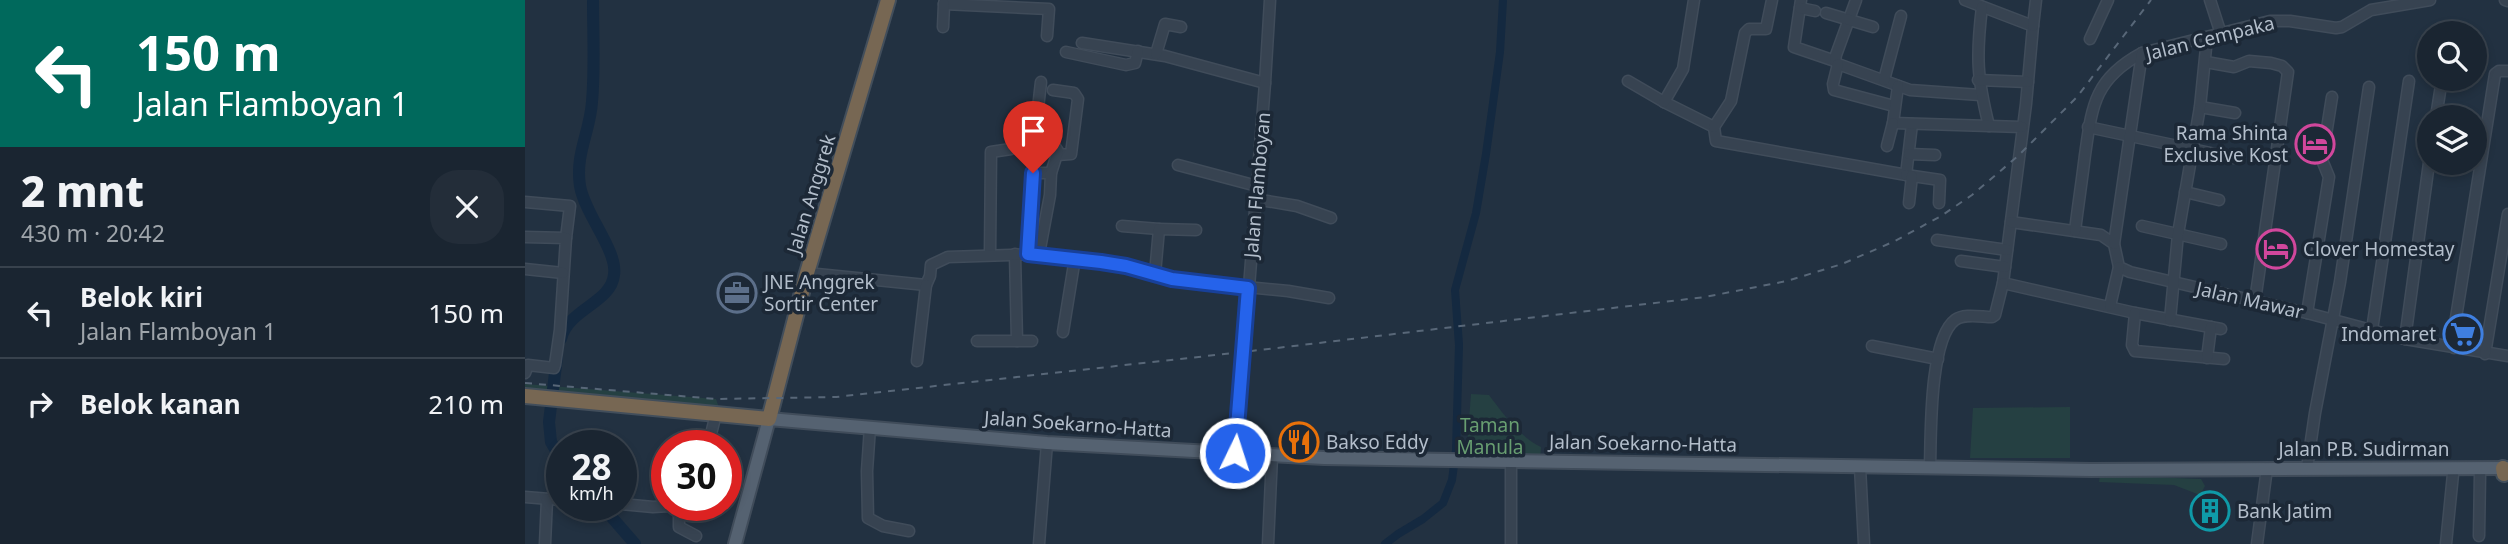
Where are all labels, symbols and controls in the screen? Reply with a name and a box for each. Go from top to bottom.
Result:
street label: Jalan Cempaka [2141,9,2277,67]
text: 150 m [136,19,281,85]
map controls [2417,21,2487,175]
button: search [2417,21,2487,91]
icon: left [21,28,112,119]
text: Jalan Flamboyan 1 [136,82,409,125]
pin [1003,101,1063,173]
button: layers [2417,105,2487,175]
street label: Jalan Flamboyan [1238,111,1276,261]
icon: arrive [1014,112,1052,150]
place label: Rama Shinta Exclusive Kost [2163,120,2288,168]
hotel icon: Rama Shinta Exclusive Kost [2294,123,2336,165]
street label: Jalan Anggrek [780,131,842,259]
text: 2 mnt [21,162,144,219]
button: close [430,170,504,244]
text: 430 m · 20:42 [21,217,165,249]
hotel icon: Clover Homestay [2255,228,2297,270]
place label: Clover Homestay [2303,236,2455,262]
place label: JNE Anggrek Sortir Center [762,269,878,317]
office icon: JNE Anggrek Sortir Center [716,272,758,314]
street label: Jalan Mawar [2192,275,2306,325]
text: Belok kiri [80,279,203,315]
icon: left [21,294,59,332]
text: 150 m [428,295,504,331]
supermarket icon: Indomaret [2442,313,2484,355]
text: Jalan Flamboyan 1 [80,315,276,347]
place label: Indomaret [2341,321,2436,347]
icon: right [21,385,59,423]
text: Belok kanan [80,386,241,422]
text: 210 m [428,386,504,422]
street label: Jalan Soekarno-Hatta [981,404,1173,444]
park label: Taman Manula [1457,412,1523,460]
position arrow [1198,416,1272,490]
restaurant icon: Bakso Eddy [1278,421,1320,463]
street label: Jalan Soekarno-Hatta [1547,428,1737,458]
place label: Bakso Eddy [1326,429,1429,455]
speed limit sign: 30 [651,430,742,521]
street label: Jalan P.B. Sudirman [2276,436,2450,462]
text: 28 [571,443,612,490]
text: km/h [569,481,614,505]
building icon: Bank Jatim [2189,490,2231,532]
place label: Bank Jatim [2237,498,2332,524]

